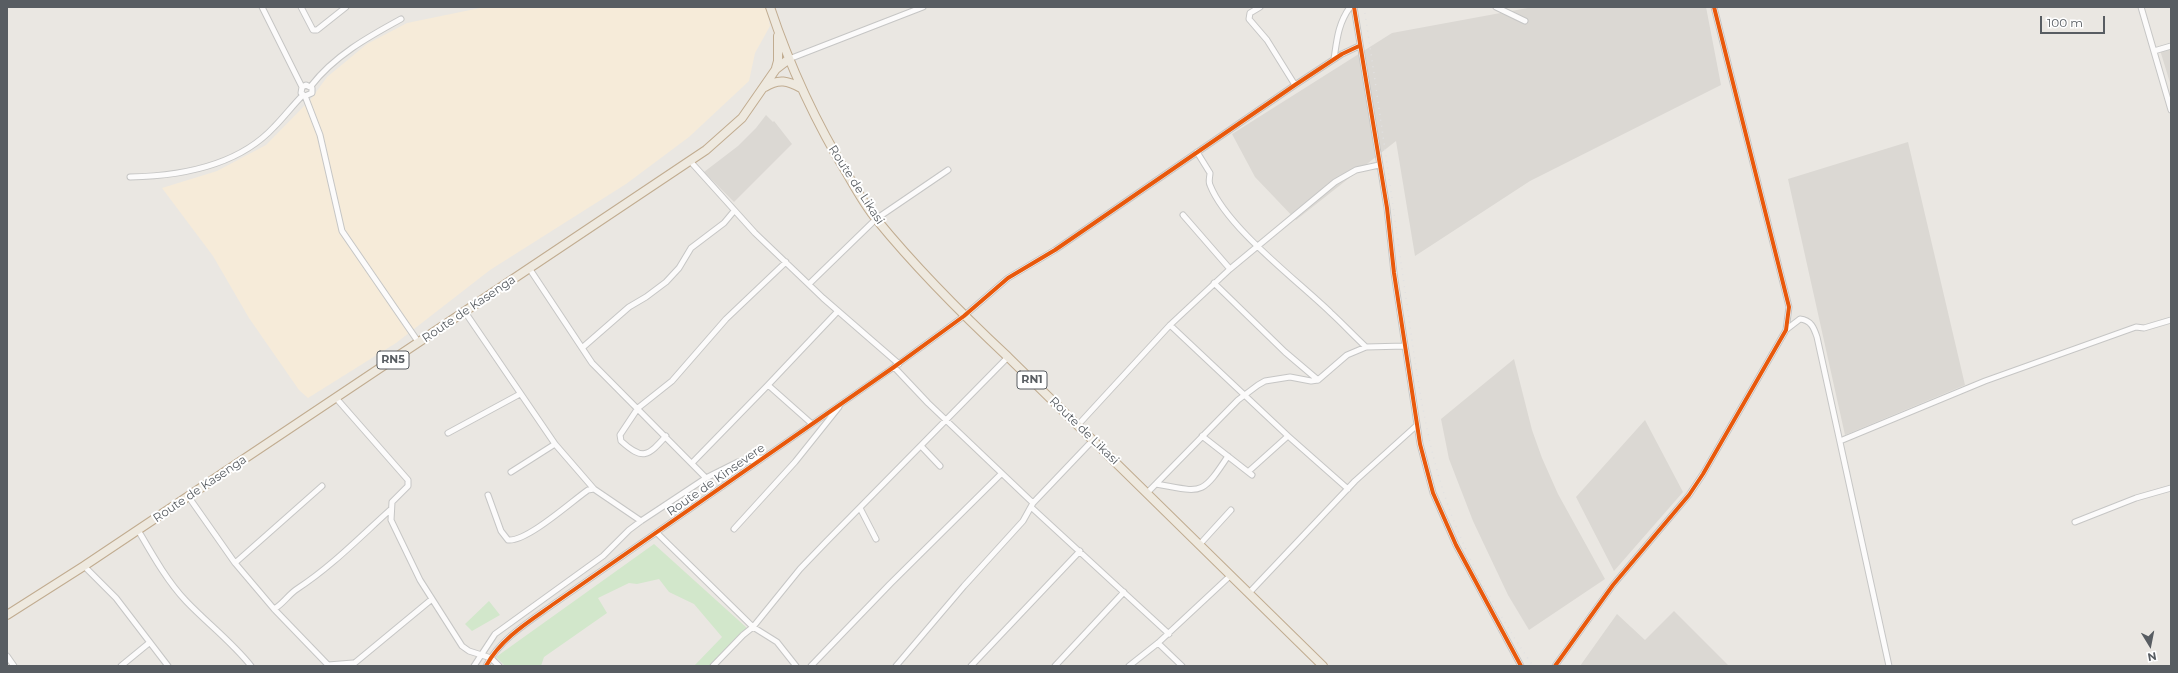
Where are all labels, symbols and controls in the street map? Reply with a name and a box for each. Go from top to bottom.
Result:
scale bar [2042,8,2107,34]
text: 100 m [2047,15,2083,30]
street label: Route de Likasi [825,143,887,227]
street label: Route de Kasenga [419,272,519,346]
road number: RN5 [377,351,409,369]
road number: RN1 [1017,371,1047,389]
street label: Route de Likasi [1046,394,1122,468]
street label: Route de Kinsevere [664,441,768,519]
street label: Route de Kasenga [150,452,250,526]
north arrow [2130,625,2170,665]
text: N [2146,649,2158,664]

